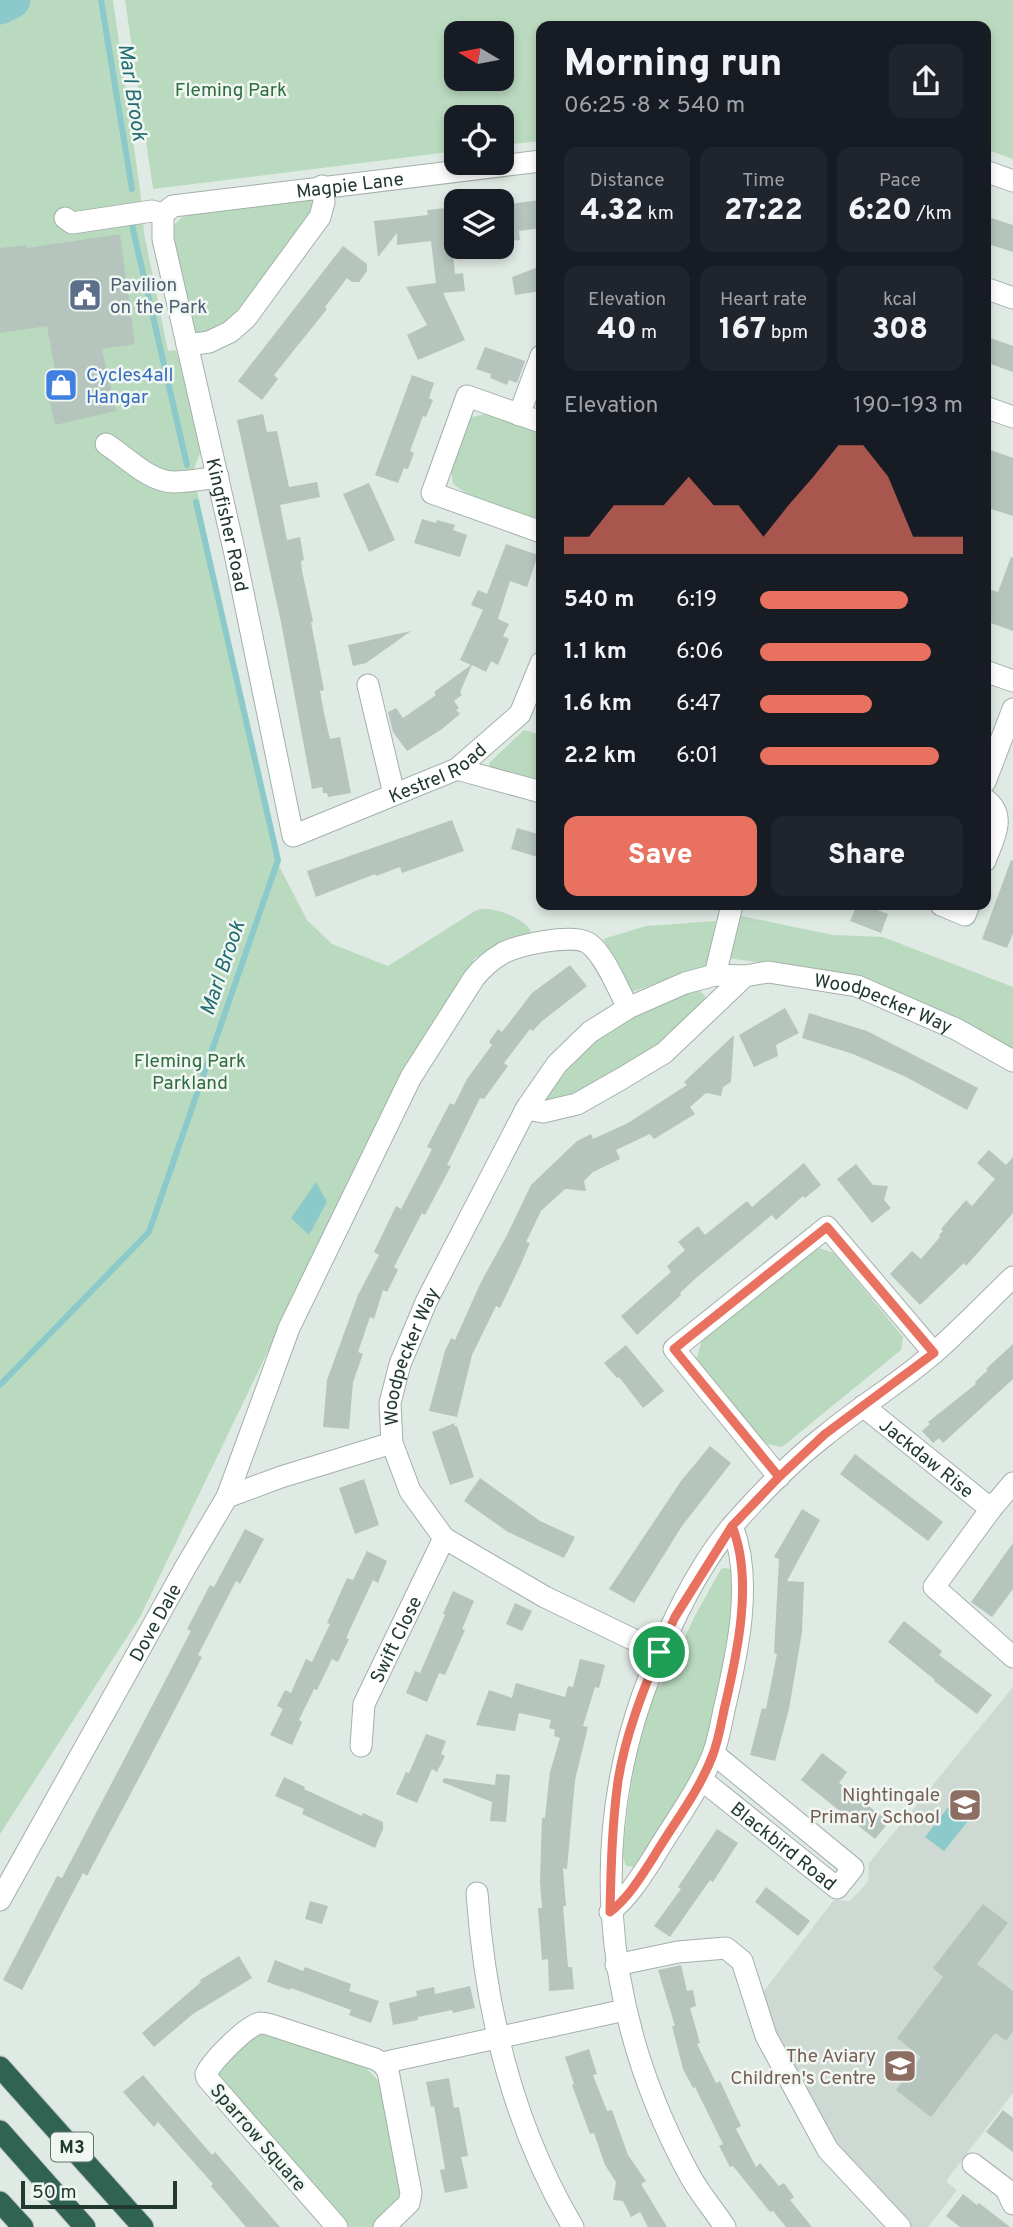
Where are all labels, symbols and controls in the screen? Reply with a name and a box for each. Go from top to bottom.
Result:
north arrow [444,21,514,91]
map controls [444,21,514,259]
text: Morning run [564,41,782,90]
water label: Marl Brook [111,42,153,143]
button: share [889,44,963,118]
park label: Fleming Park [175,79,287,103]
text: 06:25 · 8 × 540 m [564,92,745,121]
button: locate [444,105,514,175]
street label: Magpie Lane [295,168,405,205]
text: Distance [590,169,664,193]
text: Time [742,169,785,193]
text: Pace [879,169,921,193]
button: layers [444,189,514,259]
text: 4.32 [580,193,643,230]
text: 27:22 [724,193,803,230]
text: 6:20 [848,193,912,230]
text: km [643,202,674,226]
text: /km [912,202,952,226]
place label: Pavilion on the Park [110,274,207,320]
public building icon: Pavilion on the Park [66,276,104,314]
text: Elevation [588,288,666,312]
text: Heart rate [720,288,807,312]
text: kcal [883,288,917,312]
text: 40 [597,312,637,349]
text: 167 [719,312,766,349]
text: 308 [872,312,928,349]
text: m [637,321,657,345]
text: bpm [766,321,808,345]
place label: Cycles4all Hangar [86,364,173,410]
shop icon: Cycles4all Hangar [42,366,80,404]
text: Elevation [564,392,659,421]
text: 190–193 m [853,392,963,421]
street label: Kingfisher Road [199,456,252,594]
text: 540 m [564,586,634,615]
text: 6:19 [676,586,717,615]
text: 1.1 km [564,638,627,667]
text: 6:06 [676,638,723,667]
text: 1.6 km [564,690,632,719]
text: 6:47 [676,690,721,719]
street label: Kestrel Road [386,739,492,810]
text: 2.2 km [564,742,637,771]
text: 6:01 [676,742,718,771]
button: Save [564,816,757,896]
button: Share [771,816,963,896]
water label: Marl Brook [195,917,252,1019]
street label: Woodpecker Way [812,969,956,1040]
park label: Fleming Park Parkland [134,1050,246,1096]
street label: Woodpecker Way [380,1283,446,1426]
street label: Jackdaw Rise [873,1414,978,1504]
street label: Dove Dale [125,1580,188,1666]
street label: Swift Close [366,1593,428,1688]
pin [629,1622,689,1682]
icon: arrive [640,1633,678,1671]
place label: Nightingale Primary School [809,1784,940,1830]
school or university icon: Nightingale Primary School [946,1786,984,1824]
street label: Blackbird Road [725,1798,841,1897]
place label: The Aviary Children's Centre [730,2045,876,2091]
school or university icon: The Aviary Children's Centre [881,2047,919,2085]
street label: Sparrow Square [204,2079,311,2197]
road number: M3 [51,2132,93,2162]
scale bar [21,2178,177,2210]
text: 50 m [32,2181,77,2205]

